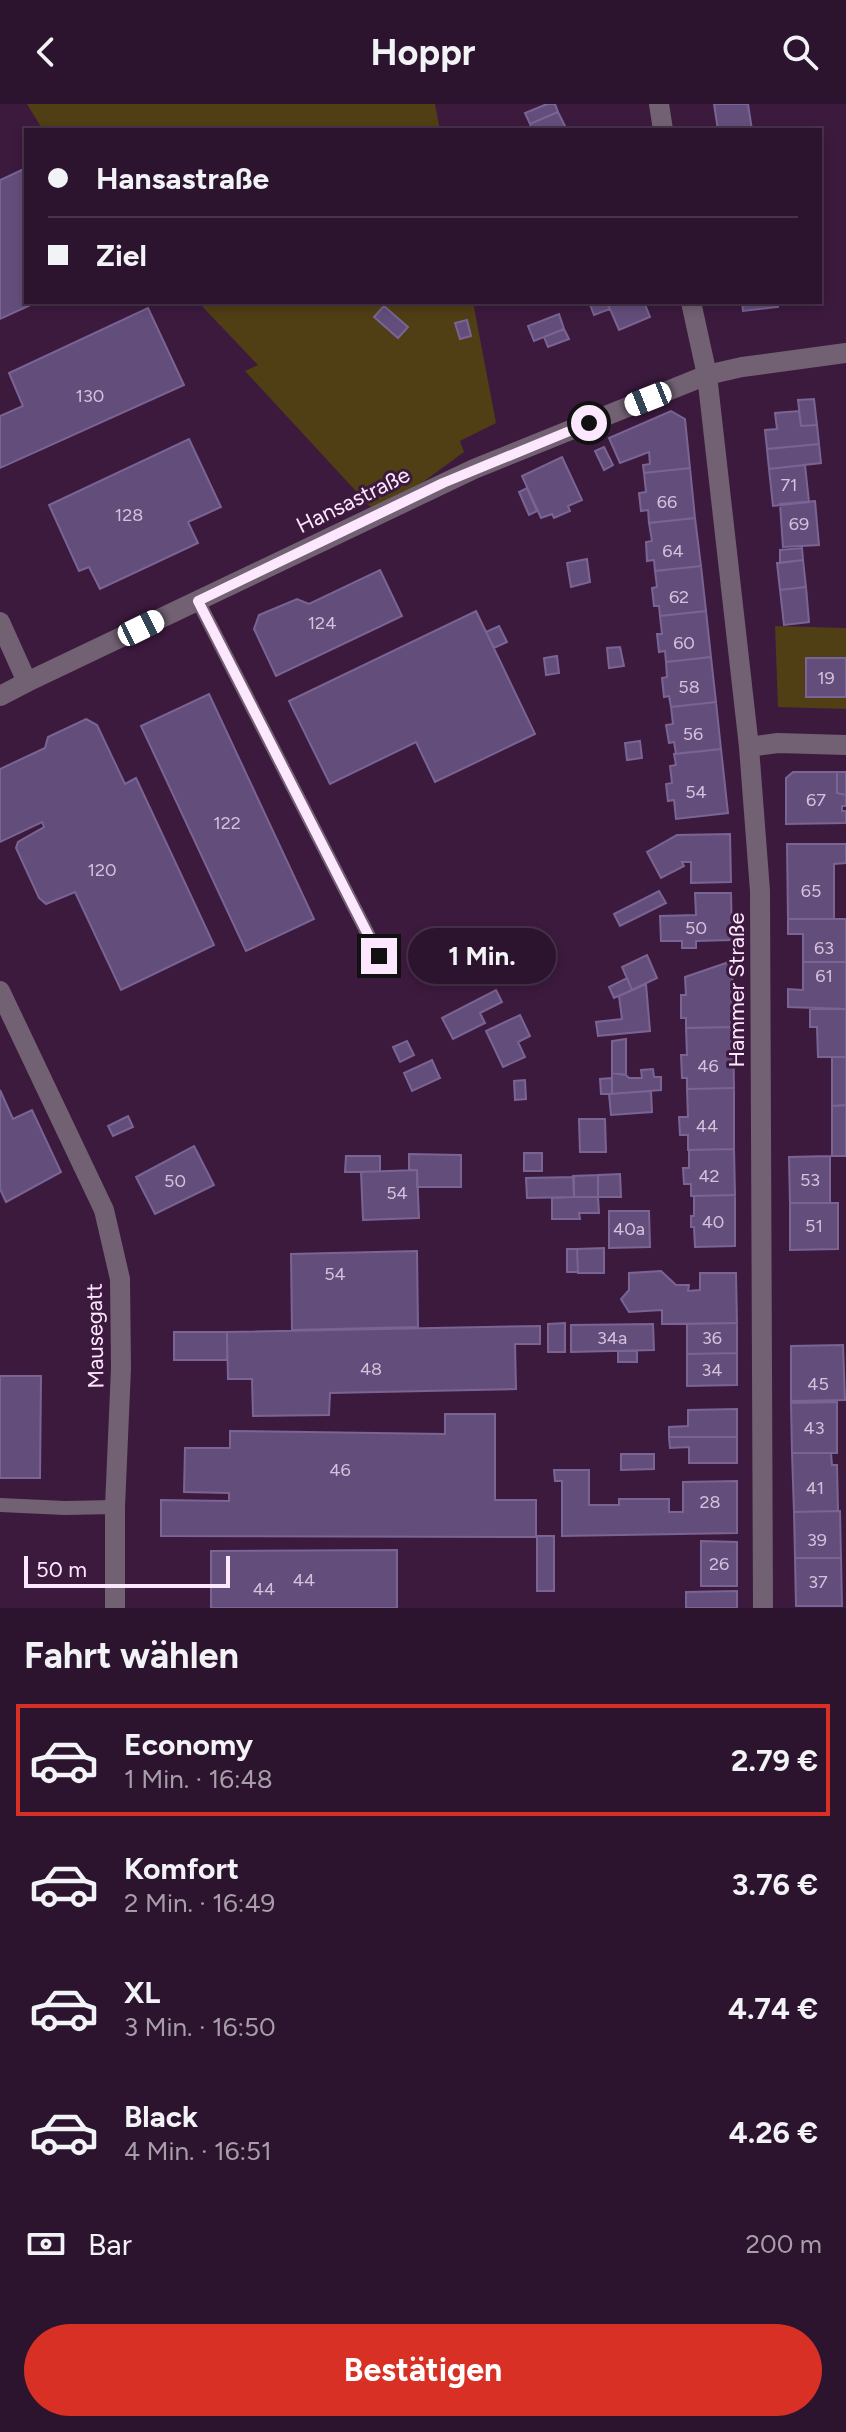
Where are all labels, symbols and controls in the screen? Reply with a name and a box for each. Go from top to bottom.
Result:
icon: back [24,30,68,74]
icon: search [778,30,822,74]
text: Hoppr [371,31,475,74]
text: Hansastraße [96,160,269,197]
text: Ziel [96,237,147,274]
car [621,379,675,419]
house number: 130 [76,385,104,407]
route start [571,405,607,441]
street label: Hansastraße [292,461,414,539]
house number: 71 [780,474,798,496]
house number: 66 [657,491,677,513]
house number: 128 [115,504,143,526]
house number: 69 [789,513,809,535]
house number: 64 [662,540,684,562]
house number: 62 [669,586,689,608]
car [114,607,168,649]
house number: 124 [308,612,336,634]
house number: 60 [673,632,695,654]
house number: 19 [817,667,835,689]
house number: 58 [678,676,700,698]
house number: 56 [683,723,703,745]
house number: 54 [685,781,707,803]
house number: 67 [806,789,826,811]
house number: 122 [213,812,241,834]
house number: 120 [87,859,117,881]
house number: 65 [801,880,821,902]
street label: Hammer Straße [723,913,750,1067]
house number: 50 [685,917,707,939]
callout: 1 Min. [407,928,555,984]
house number: 63 [814,937,834,959]
route end [361,938,397,974]
text: 1 Min. [448,940,516,972]
house number: 61 [815,965,833,987]
house number: 46 [697,1055,719,1077]
house number: 44 [696,1115,718,1137]
house number: 42 [698,1165,720,1187]
house number: 53 [800,1169,820,1191]
house number: 50 [164,1170,186,1192]
house number: 54 [386,1182,408,1204]
house number: 40 [702,1211,724,1233]
house number: 51 [805,1215,823,1237]
house number: 40a [613,1218,645,1240]
house number: 54 [324,1263,346,1285]
street label: Mausegatt [81,1283,109,1389]
house number: 34a [597,1327,627,1349]
house number: 36 [702,1327,722,1349]
house number: 48 [360,1358,382,1380]
house number: 34 [702,1359,722,1381]
house number: 45 [807,1373,829,1395]
house number: 43 [804,1417,824,1439]
house number: 46 [329,1459,351,1481]
house number: 41 [806,1477,824,1499]
house number: 28 [699,1491,721,1513]
house number: 39 [807,1529,827,1551]
scale bar [24,1552,230,1588]
house number: 26 [709,1553,729,1575]
text: 50 m [36,1556,87,1583]
house number: 44 [293,1569,315,1591]
house number: 37 [808,1571,828,1593]
house number: 44 [253,1578,275,1600]
text: Fahrt wählen [24,1634,239,1677]
icon: car [28,1724,100,1796]
text: Economy [124,1726,253,1763]
text: 2.79 € [731,1742,818,1779]
text: 1 Min. · 16:48 [124,1763,273,1795]
icon: car [28,1848,100,1920]
text: Komfort [124,1850,239,1887]
text: 3.76 € [732,1866,818,1903]
text: 2 Min. · 16:49 [124,1887,275,1919]
icon: car [28,1972,100,2044]
text: XL [124,1974,160,2011]
text: 4.74 € [728,1990,818,2027]
text: 3 Min. · 16:50 [124,2011,276,2043]
icon: car [28,2096,100,2168]
text: Black [124,2098,198,2135]
text: 4.26 € [729,2114,818,2151]
text: 4 Min. · 16:51 [124,2135,272,2167]
icon: cash [24,2222,68,2266]
text: Bar [88,2226,132,2263]
text: 200 m [746,2228,822,2260]
button: Bestätigen [24,2324,822,2416]

